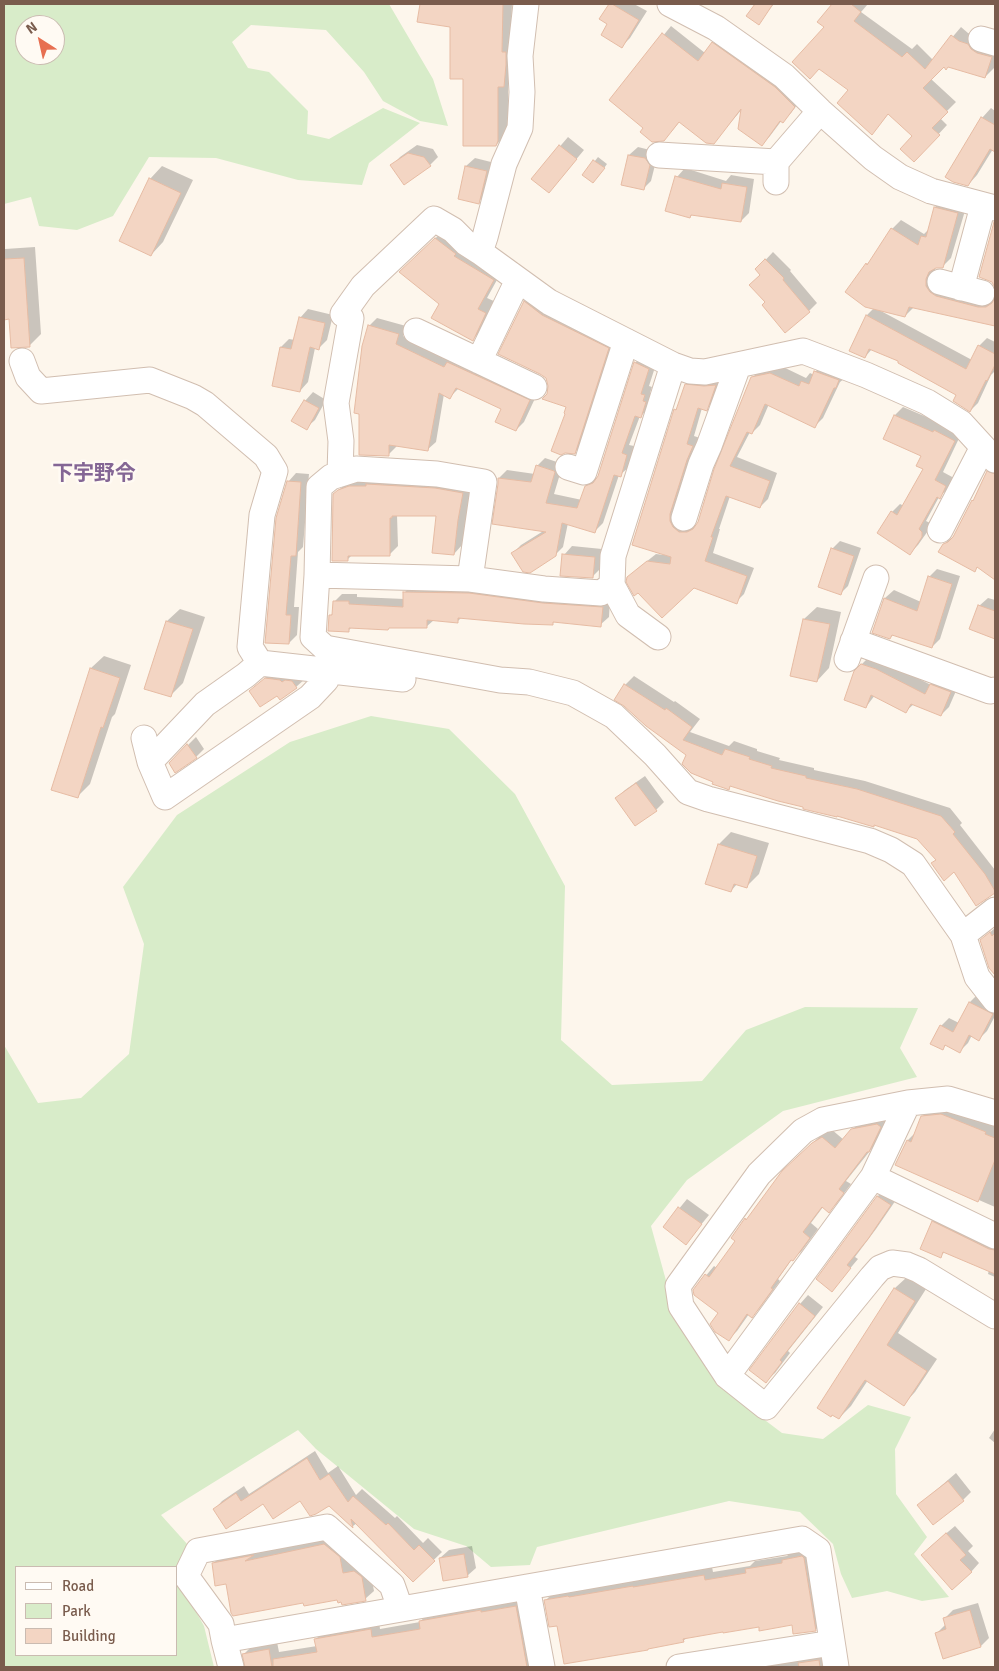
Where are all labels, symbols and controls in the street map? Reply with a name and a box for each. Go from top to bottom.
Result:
north arrow [15,15,65,65]
text: N [23,18,41,38]
district label: 下宇野令 [52,461,136,487]
legend [15,1566,178,1656]
text: Road [62,1577,94,1595]
text: Park [62,1602,91,1620]
text: Building [62,1627,116,1645]

